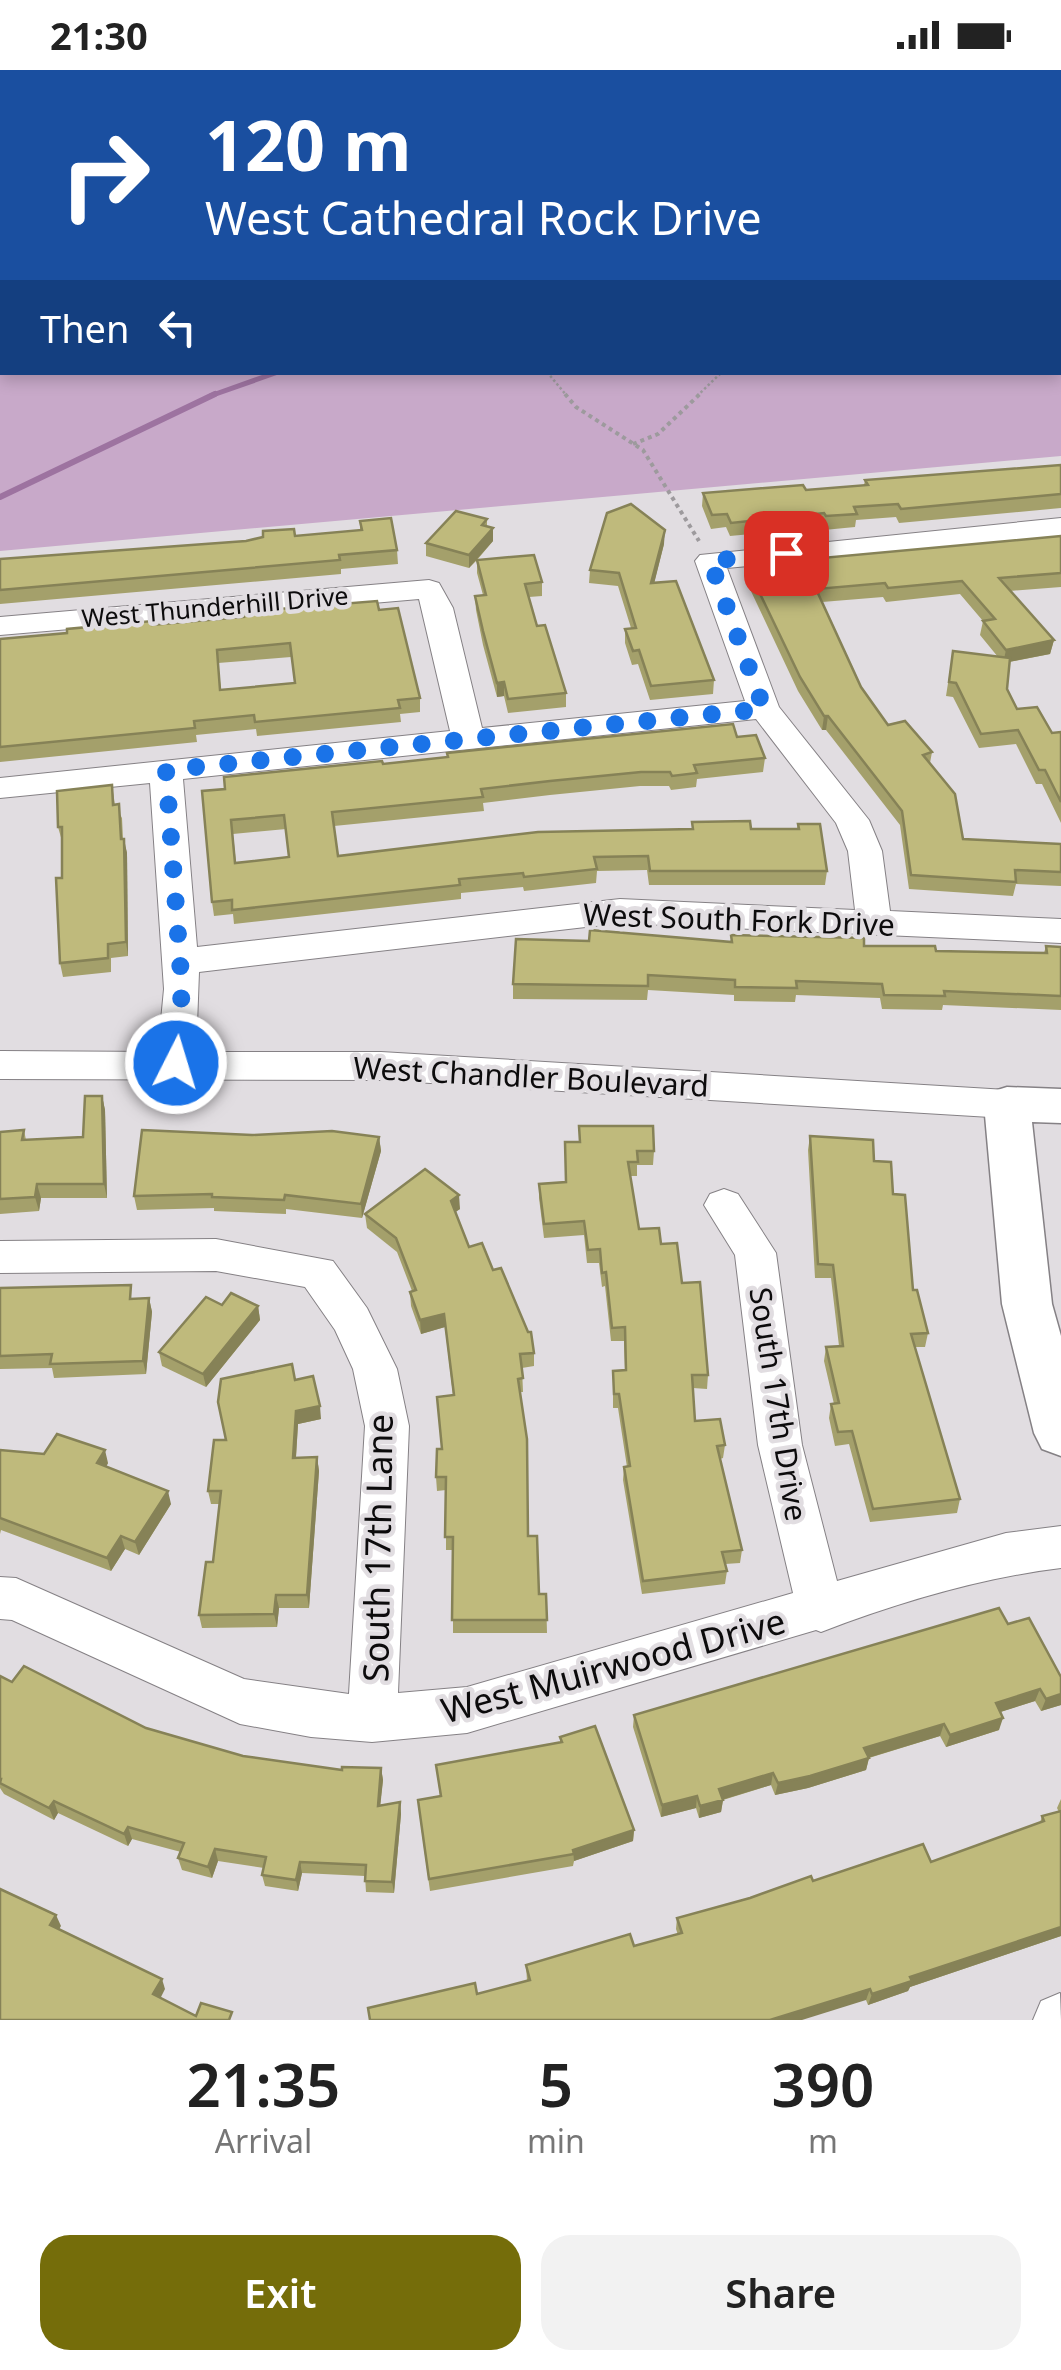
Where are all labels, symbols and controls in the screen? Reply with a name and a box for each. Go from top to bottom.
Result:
text: 21:30 [50,9,148,61]
text: 120 m [205,96,412,192]
icon: right [40,110,170,240]
text: West Cathedral Rock Drive [205,187,762,248]
icon: left [150,300,205,355]
text: Then [40,302,130,354]
pin [744,511,829,596]
icon: arrive [759,526,814,581]
street label: West Thunderhill Drive [80,577,350,635]
street label: West South Fork Drive [583,893,895,945]
position arrow [124,1011,228,1115]
street label: West Chandler Boulevard [352,1046,710,1106]
street label: South 17th Drive [740,1284,818,1524]
street label: South 17th Lane [351,1414,403,1682]
street label: West Muirwood Drive [436,1596,790,1734]
text: 21:35 [187,2043,340,2125]
text: 5 [539,2043,573,2125]
text: 390 [771,2043,874,2125]
text: Arrival [215,2119,312,2162]
text: min [527,2119,585,2162]
text: m [808,2119,838,2162]
button: Exit [40,2235,521,2350]
button: Share [541,2235,1021,2350]

